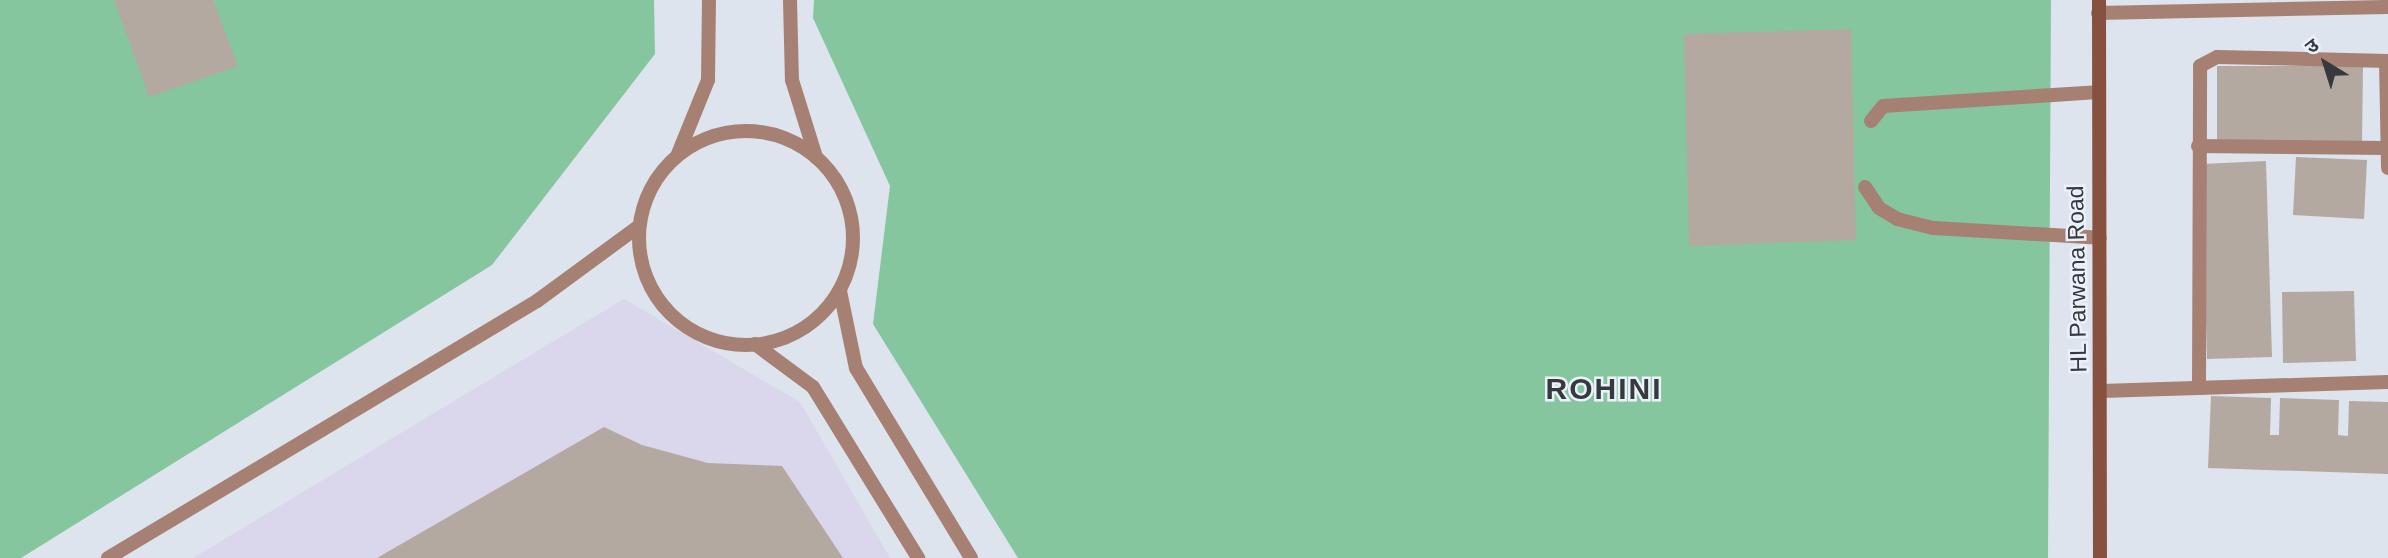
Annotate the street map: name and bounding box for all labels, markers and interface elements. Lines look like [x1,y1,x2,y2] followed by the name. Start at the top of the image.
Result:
[2290,28,2360,98] north arrow
[2301,34,2323,58] text: उ
[2062,185,2092,373] street label: HL Parwana Road
[1546,371,1662,407] district label: ROHINI

